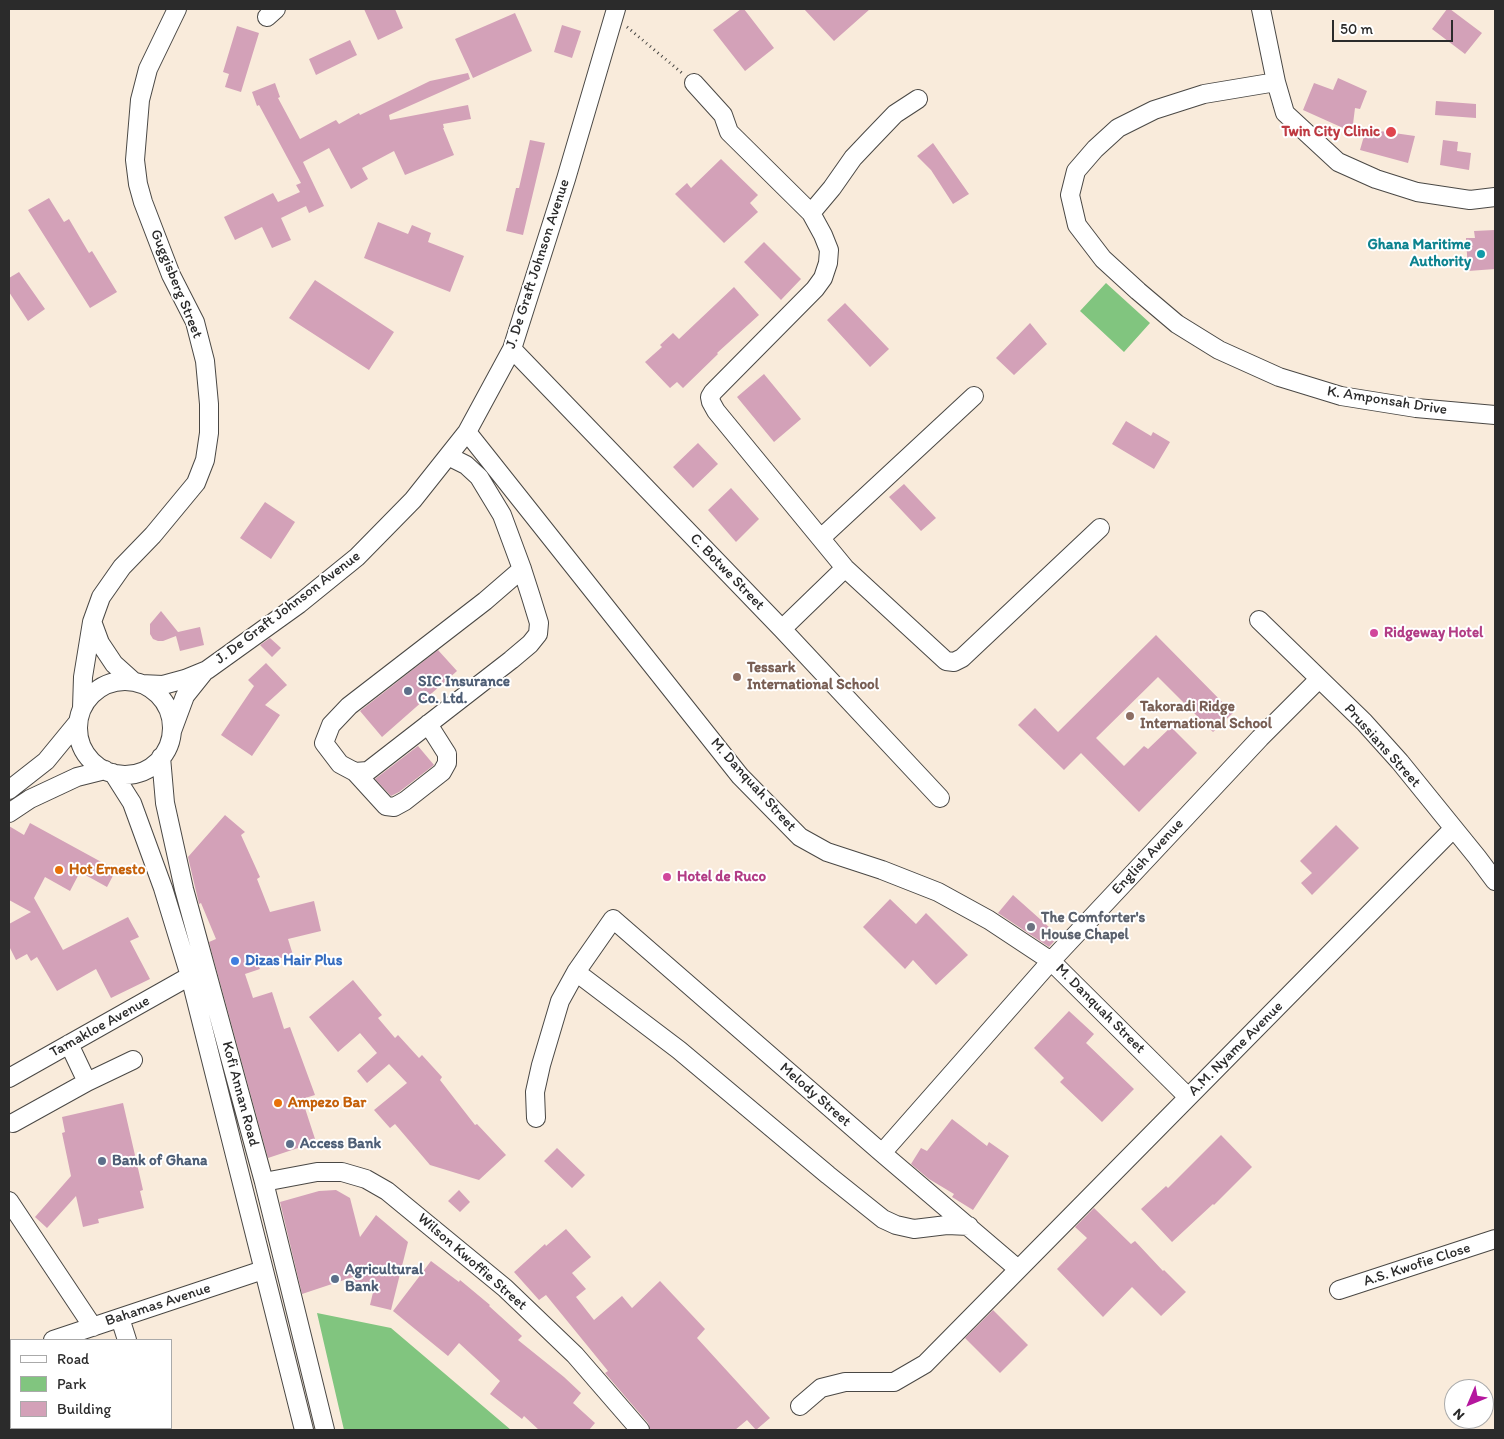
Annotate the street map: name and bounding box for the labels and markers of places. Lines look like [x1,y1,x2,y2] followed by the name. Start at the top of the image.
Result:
[1281,123,1380,141] place label: Twin City Clinic
[1384,125,1398,139] marker: Twin City Clinic
[1367,236,1471,271] place label: Ghana Maritime Authority
[1475,248,1487,260] marker: Ghana Maritime Authority
[1384,624,1483,642] place label: Ridgeway Hotel
[1368,627,1380,639] marker: Ridgeway Hotel
[747,659,879,694] place label: Tessark International School
[731,671,743,683] marker: Tessark International School
[418,673,510,708] place label: SIC Insurance Co. Ltd.
[402,685,414,697] marker: SIC Insurance Co. Ltd.
[1140,698,1272,733] place label: Takoradi Ridge International School
[1124,710,1136,722] marker: Takoradi Ridge International School
[69,861,145,879] place label: Hot Ernesto
[53,864,65,876] marker: Hot Ernesto
[677,868,766,886] place label: Hotel de Ruco
[661,871,673,883] marker: Hotel de Ruco
[1041,909,1145,944] place label: The Comforter's House Chapel
[1025,921,1037,933] marker: The Comforter's House Chapel
[245,952,342,970] place label: Dizas Hair Plus
[229,955,241,967] marker: Dizas Hair Plus
[288,1094,366,1112] place label: Ampezo Bar
[272,1097,284,1109] marker: Ampezo Bar
[300,1135,381,1153] place label: Access Bank
[284,1138,296,1150] marker: Access Bank
[112,1152,207,1170] place label: Bank of Ghana
[96,1155,108,1167] marker: Bank of Ghana
[345,1261,423,1296] place label: Agricultural Bank
[329,1273,341,1285] marker: Agricultural Bank

